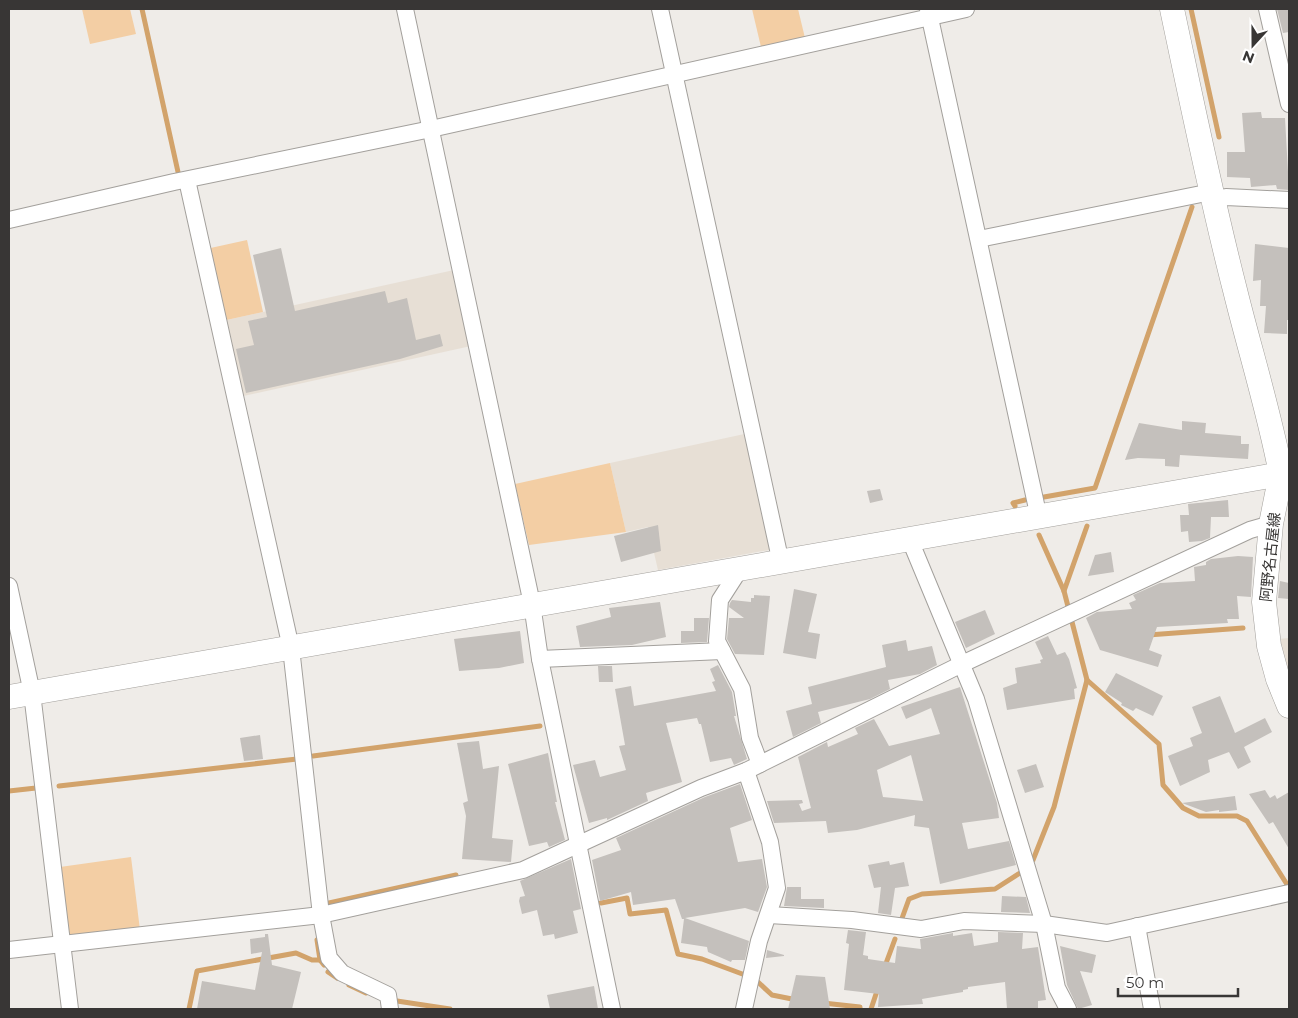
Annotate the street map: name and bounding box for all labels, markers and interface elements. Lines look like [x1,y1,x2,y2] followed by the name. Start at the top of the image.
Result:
[1228,20,1278,70] north arrow
[1240,47,1257,68] text: N
[1256,511,1284,603] street label: 阿野名古屋線
[1118,966,1238,998] scale bar
[1126,973,1164,992] text: 50 m

